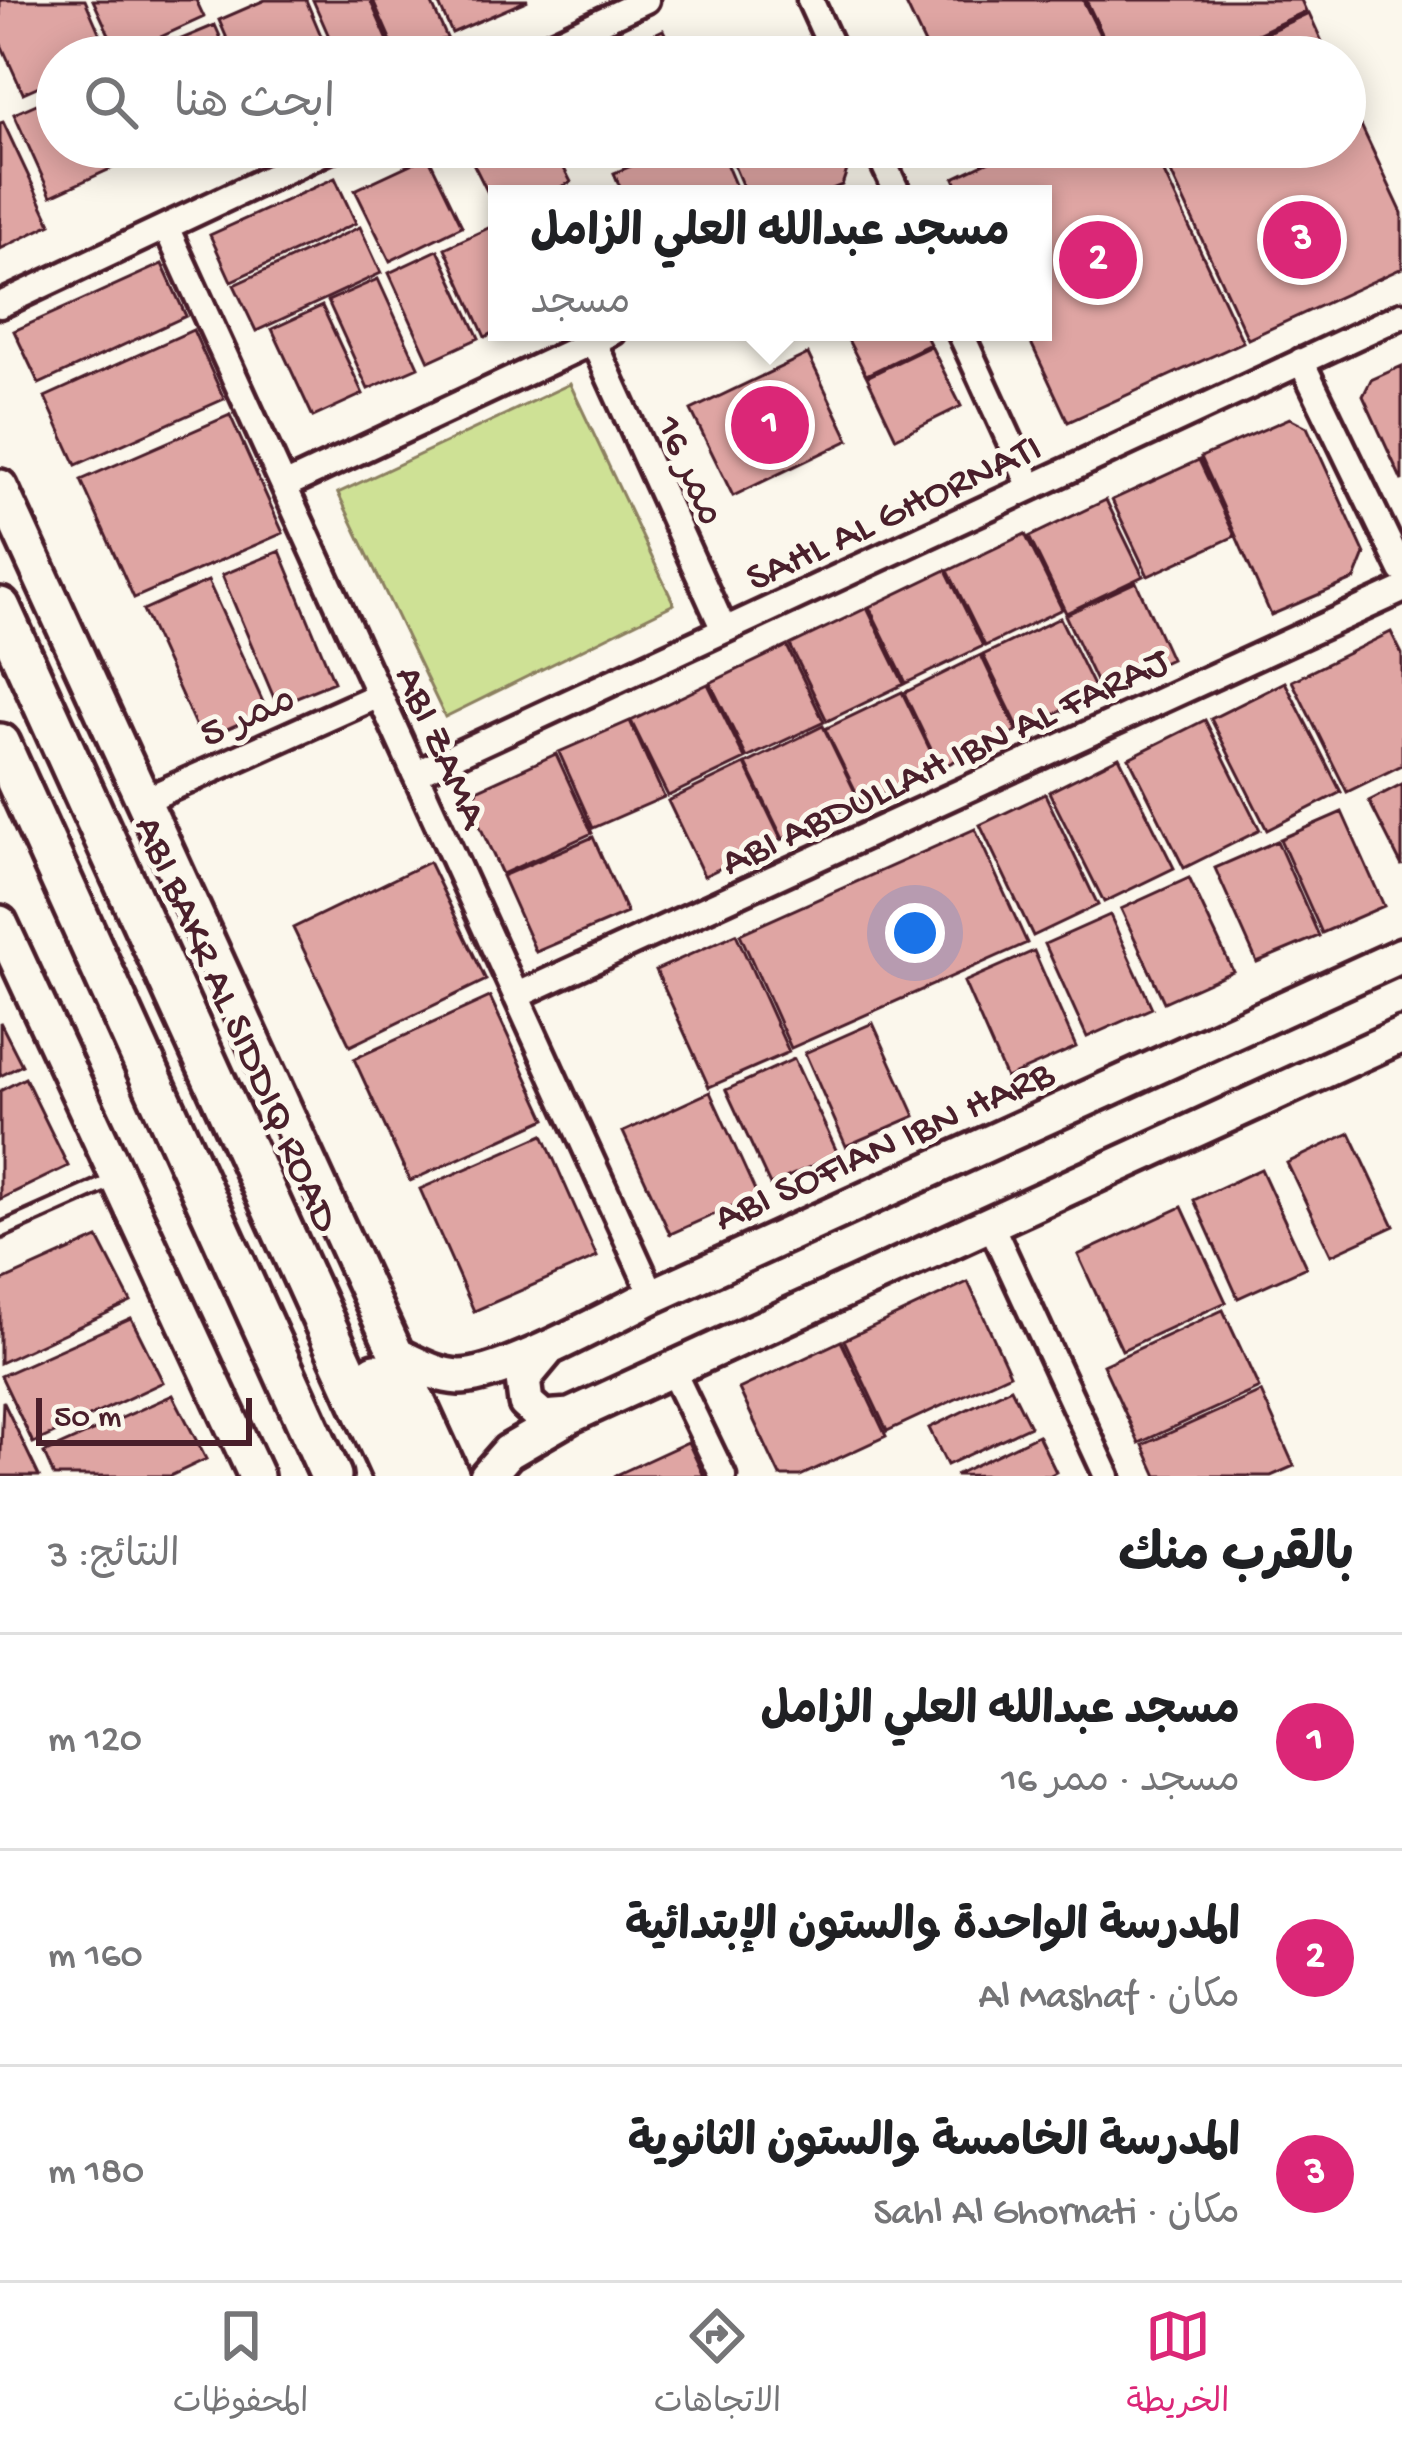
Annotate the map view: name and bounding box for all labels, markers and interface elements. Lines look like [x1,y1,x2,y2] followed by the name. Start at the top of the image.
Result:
[36,36,1366,168] search box
[78,69,144,135] icon: search
[174,80,335,133] text: ابحث هنا
[488,185,1052,341] popup
[1263,195,1341,285] pin: 3
[530,209,1010,262] text: مسجد عبدالله العلي الزامل
[1059,215,1137,305] pin: 2
[530,282,630,328] text: مسجد
[731,380,809,470] pin: 1
[641,408,733,535] street label: ممر 16
[740,426,1050,606] street label: SAHL AL GHORNATI
[715,639,1179,890] street label: ABI ABDULLAH IBN AL FARAJ
[381,659,496,839] street label: ABI ZAMA
[193,676,305,762] street label: ممر 5
[120,810,348,1241] street label: ABI BAKR AL SIDDIQ ROAD
[885,903,945,963] your location
[708,1051,1064,1246] street label: ABI SOFIAN IBN HARB
[36,1392,252,1445] scale bar
[54,1400,121,1438] text: 50 m
[1118,1529,1354,1589] text: بالقرب منك
[48,1535,180,1581] text: النتائج: 3
[760,1687,1240,1740] text: مسجد عبدالله العلي الزامل
[48,1719,142,1765] text: 120 m
[1307,1719,1323,1765] text: 1
[1001,1760,1240,1806] text: مسجد · ممر 16
[625,1903,1240,1956] text: المدرسة الواحدة والستون الإبتدائية
[48,1935,143,1981] text: 160 m
[1305,1935,1325,1981] text: 2
[978,1976,1240,2022] text: مكان · Al Mashaf
[628,2119,1240,2172] text: المدرسة الخامسة والستون الثانوية
[48,2151,144,2197] text: 180 m
[1305,2151,1325,2197] text: 3
[873,2192,1240,2238] text: مكان · Sahl Al Ghornati
[173,2303,309,2429] tab: المحفوظات
[654,2303,781,2429] tab: الاتجاهات
[1126,2303,1229,2429] tab: الخريطة

